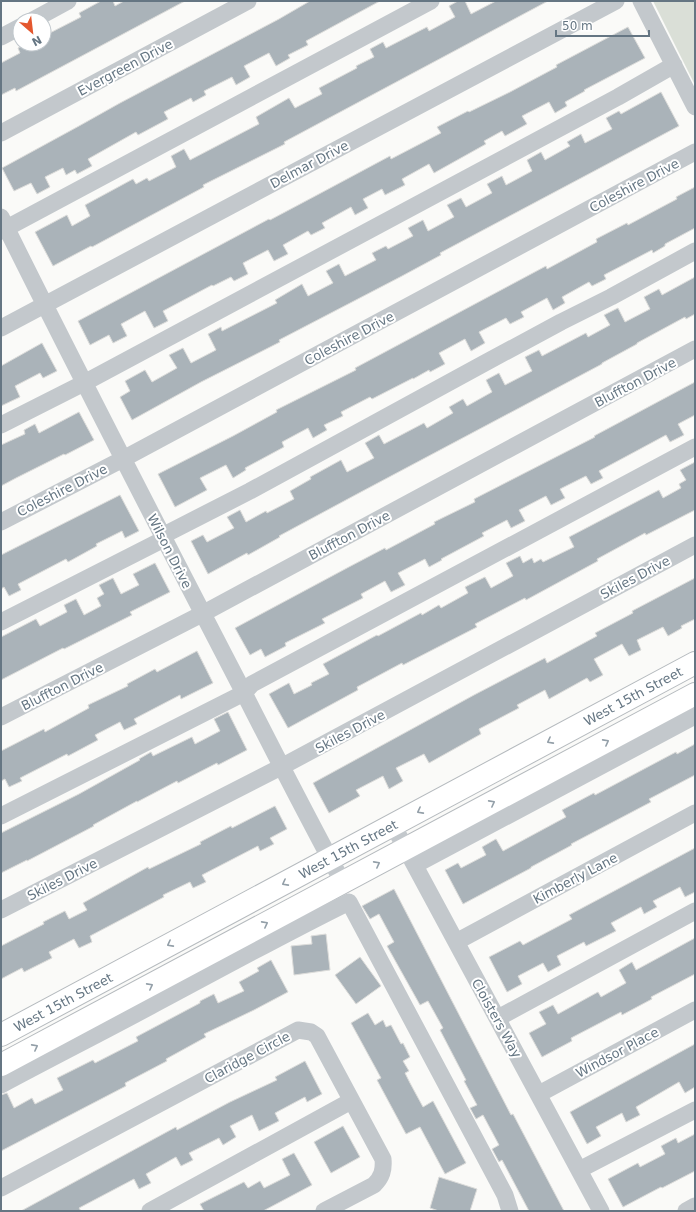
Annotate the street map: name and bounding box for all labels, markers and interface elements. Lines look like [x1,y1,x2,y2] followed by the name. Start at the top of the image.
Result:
[12,12,52,52] north arrow
[556,12,649,38] scale bar
[562,19,593,33] text: 50 m
[29,32,44,48] text: N
[75,36,175,99] street label: Evergreen Drive
[268,138,351,191] street label: Delmar Drive
[587,156,682,215] street label: Coleshire Drive
[302,309,397,368] street label: Coleshire Drive
[592,355,678,410] street label: Bluffton Drive
[15,461,110,520] street label: Coleshire Drive
[306,508,392,563] street label: Bluffton Drive
[144,511,195,591] street label: Wilson Drive
[598,553,673,602] street label: Skiles Drive
[19,659,106,714] street label: Bluffton Drive
[581,664,685,729] street label: West 15th Street
[313,707,388,756] street label: Skiles Drive
[547,736,554,743] one-way arrow
[602,739,609,746] one-way arrow
[487,800,495,808] one-way arrow
[416,806,424,813] one-way arrow
[296,817,400,882] street label: West 15th Street
[531,850,620,907] street label: Kimberly Lane
[25,855,100,904] street label: Skiles Drive
[373,862,380,869] one-way arrow
[282,878,289,886] one-way arrow
[260,922,268,929] one-way arrow
[167,940,174,947] one-way arrow
[11,970,115,1035] street label: West 15th Street
[469,976,525,1061] street label: Cloisters Way
[146,983,153,990] one-way arrow
[573,1024,661,1081] street label: Windsor Place
[202,1029,293,1086] street label: Claridge Circle
[31,1044,39,1052] one-way arrow

